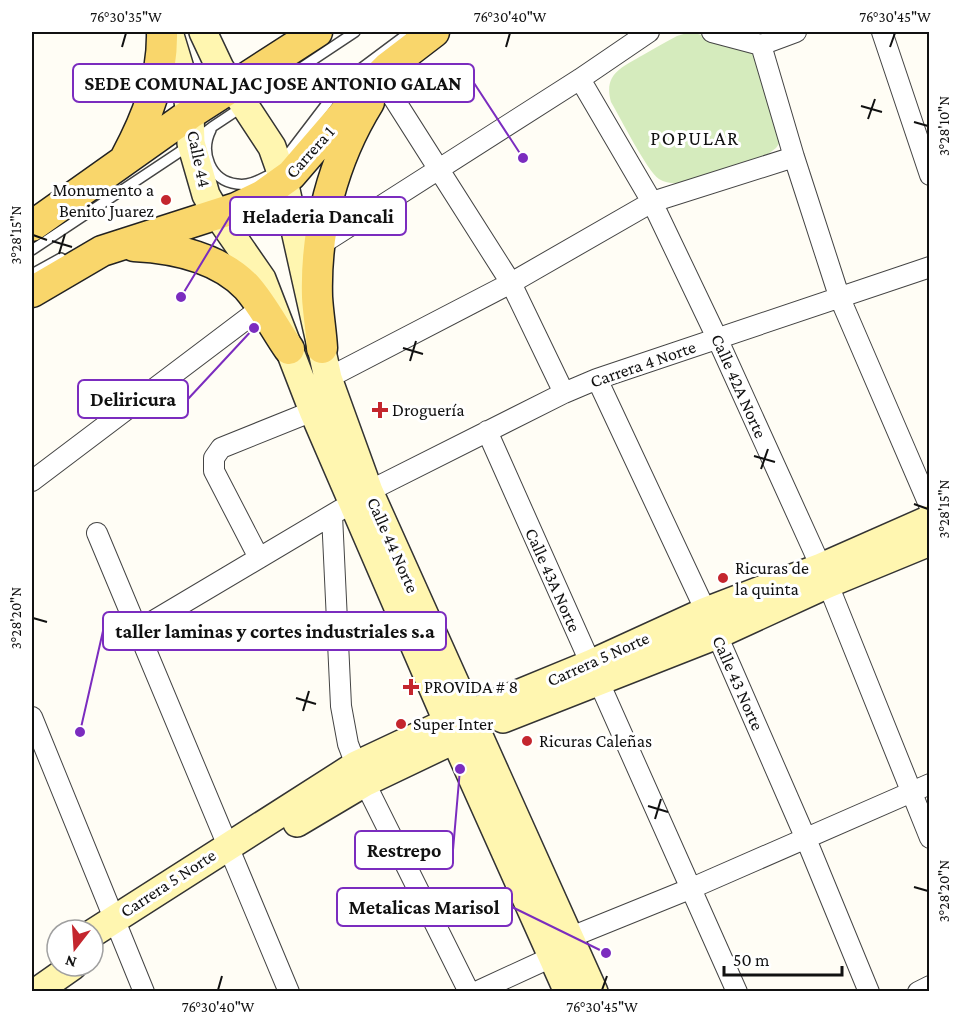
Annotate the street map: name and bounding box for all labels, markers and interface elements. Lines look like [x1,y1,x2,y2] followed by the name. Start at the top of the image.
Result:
[90,9,162,25] text: 76°30'35"W
[474,9,547,25] text: 76°30'40"W
[859,9,931,25] text: 76°30'45"W
[73,64,474,102] callout: SEDE COMUNAL JAC JOSE ANTONIO GALAN
[84,72,462,94] text: SEDE COMUNAL JAC JOSE ANTONIO GALAN
[936,96,952,156] text: 3°28'10"N
[282,122,338,182] street label: Carrera 1
[650,127,740,149] district label: POPULAR
[183,129,215,189] street label: Calle 44
[52,180,154,221] place label: Monumento a Benito Juarez
[159,193,173,207] marker: Monumento a Benito Juarez
[230,197,406,235] callout: Heladeria Dancali
[8,205,24,264] text: 3°28'15"N
[242,205,394,227] text: Heladeria Dancali
[707,331,771,441] street label: Calle 42A Norte
[588,337,698,391] street label: Carrera 4 Norte
[78,380,188,418] callout: Deliricura
[90,388,176,410] text: Deliricura
[392,400,465,420] place label: Droguería
[373,403,387,417] marker: Droguería
[936,479,952,538] text: 3°28'15"N
[363,494,423,596] street label: Calle 44 Norte
[521,525,585,635] street label: Calle 43A Norte
[735,558,809,599] place label: Ricuras de la quinta
[716,571,730,585] marker: Ricuras de la quinta
[8,587,24,649] text: 3°28'20"N
[103,612,446,650] callout: taller laminas y cortes industriales s.a
[115,620,435,642] text: taller laminas y cortes industriales s.a
[544,628,652,690] street label: Carrera 5 Norte
[708,633,768,733] street label: Calle 43 Norte
[424,677,518,697] place label: PROVIDA # 8
[402,678,420,696] marker: PROVIDA # 8
[413,714,494,734] place label: Super Inter
[394,717,408,731] marker: Super Inter
[539,731,652,751] place label: Ricuras Caleñas
[520,734,534,748] marker: Ricuras Caleñas
[355,831,453,869] callout: Restrepo
[367,839,441,861] text: Restrepo
[117,845,219,921] street label: Carrera 5 Norte
[936,860,952,922] text: 3°28'20"N
[337,888,512,926] callout: Metalicas Marisol
[348,896,500,918] text: Metalicas Marisol
[45,918,105,978] north arrow
[724,939,842,977] scale bar
[733,950,770,970] text: 50 m
[63,952,78,972] text: N
[182,999,255,1015] text: 76°30'40"W
[566,999,638,1015] text: 76°30'45"W

